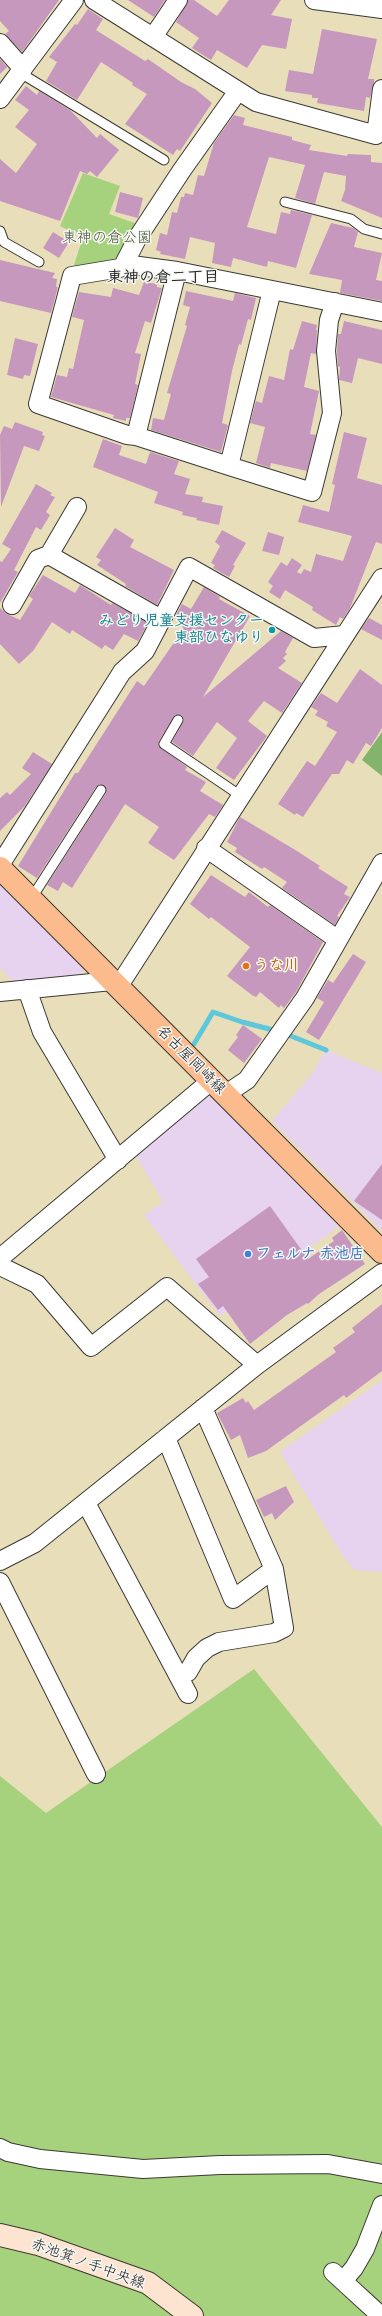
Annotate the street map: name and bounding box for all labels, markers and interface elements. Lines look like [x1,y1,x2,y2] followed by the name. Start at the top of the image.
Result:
[62,229,152,247] park label: 東神の倉公園
[107,268,219,288] district label: 東神の倉二丁目
[99,612,264,647] place label: みどり児童支援センター 東部ひなゆり
[267,625,277,635] marker: みどり児童支援センター 東部ひなゆり
[254,957,299,975] place label: うな川
[241,961,251,971] marker: うな川
[153,1022,229,1098] street label: 名古屋岡崎線
[256,1245,364,1263] place label: フェルナ 赤池店
[243,1249,253,1259] marker: フェルナ 赤池店
[29,2235,147,2293] street label: 赤池箕ノ手中央線

